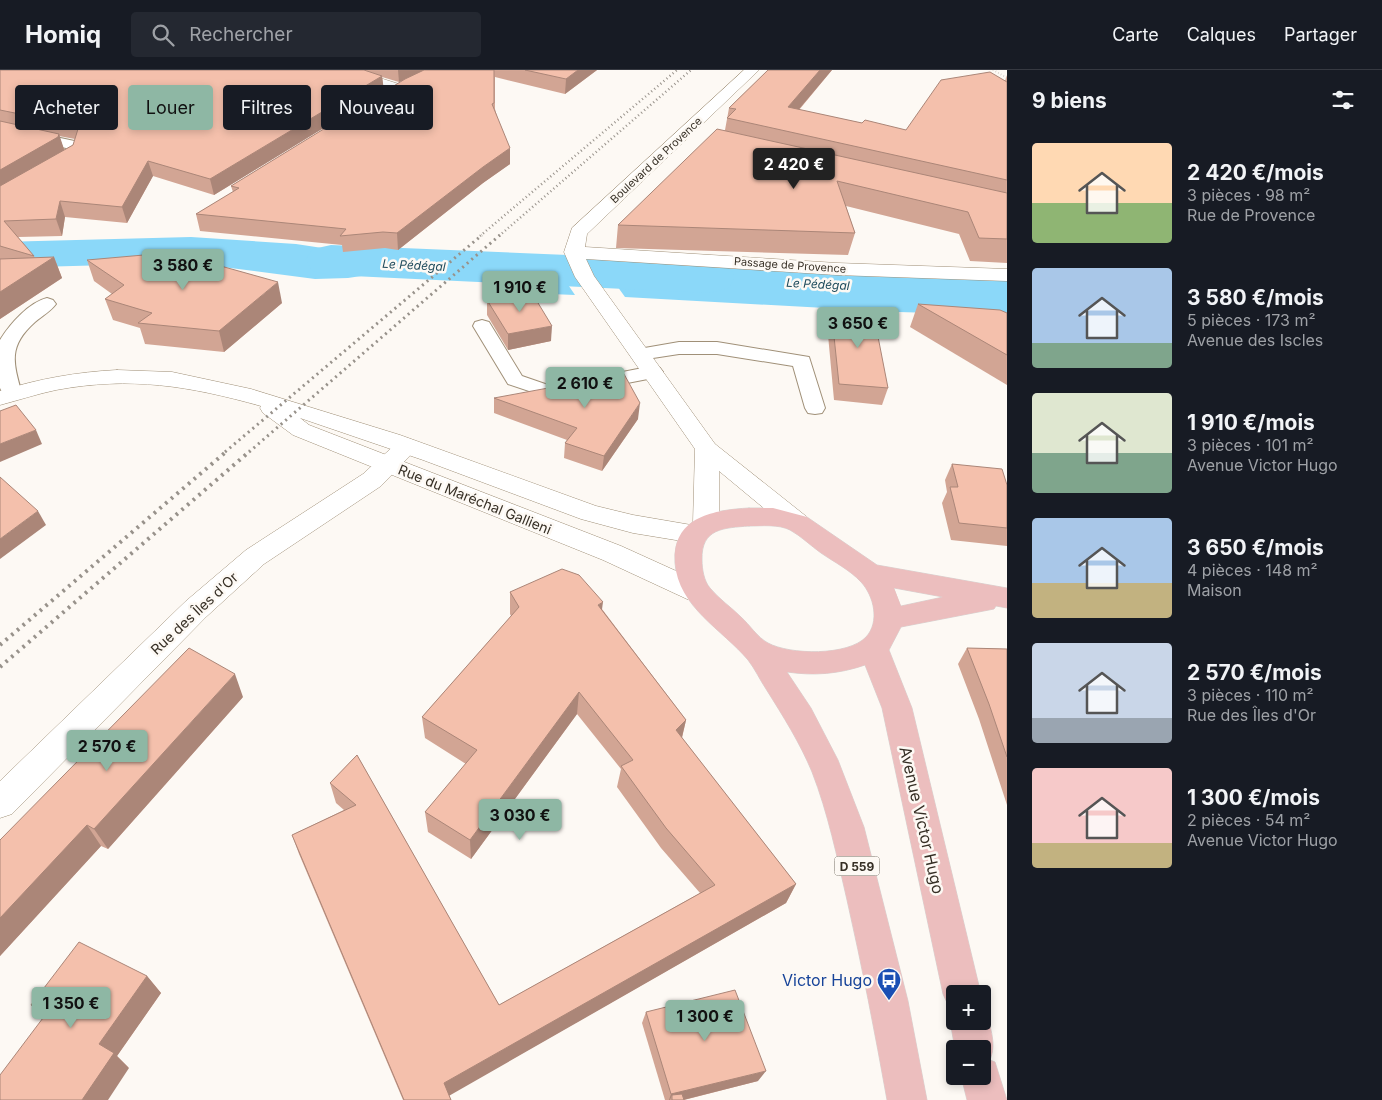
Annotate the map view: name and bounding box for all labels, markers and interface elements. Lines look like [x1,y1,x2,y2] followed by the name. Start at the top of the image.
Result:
[131,12,481,57] search box
[25,20,101,49] text: Homiq
[149,21,177,49] icon: search
[189,23,293,46] text: Rechercher
[1112,24,1159,45] text: Carte
[1187,24,1256,45] text: Calques
[1284,24,1357,45] text: Partager
[15,85,118,130] chip: Acheter
[128,85,213,130] chip: Louer
[223,85,311,130] chip: Filtres
[321,85,433,130] chip: Nouveau
[1329,86,1357,114] icon: filters
[1032,88,1107,113] text: 9 biens
[607,114,705,206] street label: Boulevard de Provence
[748,148,840,190] pin: 2 420 €
[764,154,824,174] text: 2 420 €
[1187,160,1324,185] text: 2 420 €/mois
[1072,163,1132,223] icon: home
[1187,185,1310,205] text: 3 pièces · 98 m²
[1187,205,1315,225] text: Rue de Provence
[137,248,229,291] pin: 3 580 €
[733,254,847,276] street label: Passage de Provence
[153,255,213,275] text: 3 580 €
[382,256,446,274] water label: Le Pédégal
[474,270,566,313] pin: 1 910 €
[786,275,850,293] water label: Le Pédégal
[493,277,547,297] text: 1 910 €
[1187,285,1324,310] text: 3 580 €/mois
[1072,288,1132,348] icon: home
[812,306,904,349] pin: 3 650 €
[1187,310,1316,330] text: 5 pièces · 173 m²
[828,313,888,333] text: 3 650 €
[1187,330,1323,350] text: Avenue des Iscles
[539,366,631,409] pin: 2 610 €
[557,373,613,393] text: 2 610 €
[1187,410,1315,435] text: 1 910 €/mois
[1072,413,1132,473] icon: home
[1187,435,1314,455] text: 3 pièces · 101 m²
[1187,455,1338,475] text: Avenue Victor Hugo
[396,460,554,538] street label: Rue du Maréchal Gallieni
[1187,535,1324,560] text: 3 650 €/mois
[1072,538,1132,598] icon: home
[1187,560,1318,580] text: 4 pièces · 148 m²
[147,568,241,658] street label: Rue des Îles d'Or
[1187,580,1242,600] text: Maison
[1187,660,1322,685] text: 2 570 €/mois
[1072,663,1132,723] icon: home
[1187,685,1314,705] text: 3 pièces · 110 m²
[1187,705,1316,725] text: Rue des Îles d'Or
[61,730,153,772] pin: 2 570 €
[78,736,136,756] text: 2 570 €
[895,744,949,896] street label: Avenue Victor Hugo
[1187,785,1320,810] text: 1 300 €/mois
[1072,788,1132,848] icon: home
[474,798,566,841] pin: 3 030 €
[490,805,550,825] text: 3 030 €
[1187,810,1310,830] text: 2 pièces · 54 m²
[1187,830,1338,850] text: Avenue Victor Hugo
[834,856,880,876] road number: D 559
[876,967,902,1001] bus stop icon: Victor Hugo
[782,970,872,990] place label: Victor Hugo
[946,985,991,1085] map controls
[946,985,991,1030] button: +
[25,986,117,1029] pin: 1 350 €
[43,993,99,1013] text: 1 350 €
[659,1000,751,1042] pin: 1 300 €
[676,1006,734,1026] text: 1 300 €
[946,1040,991,1085] button: −

